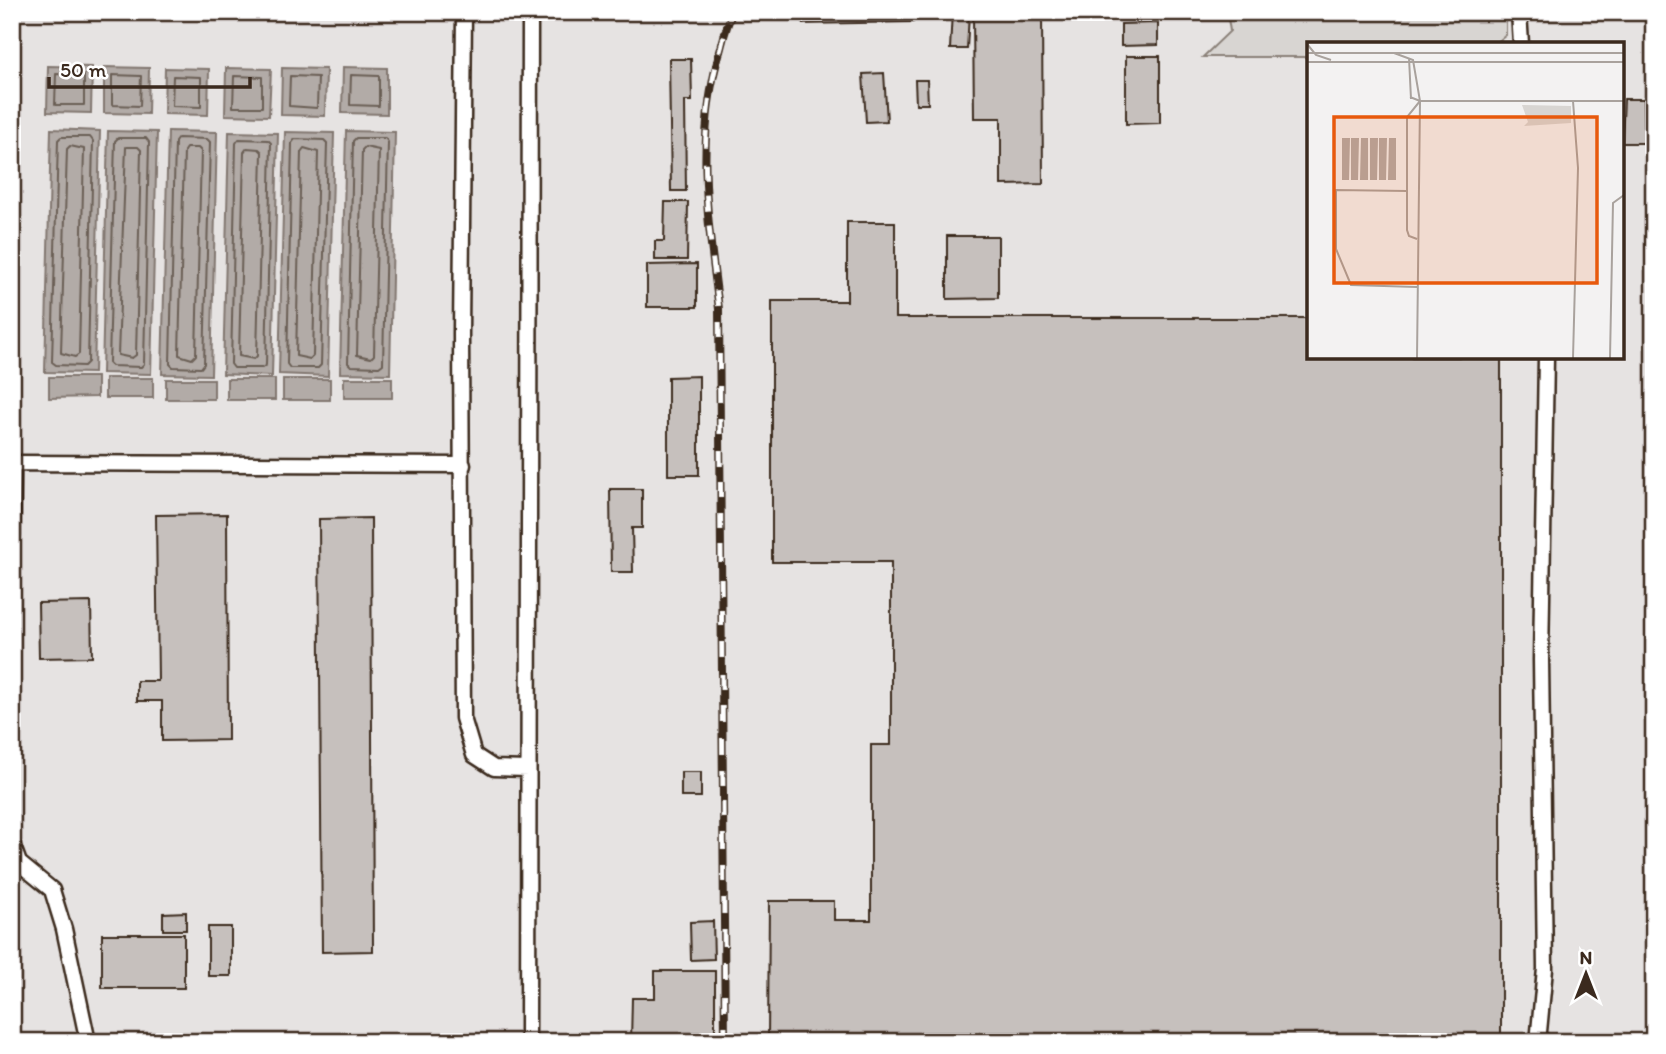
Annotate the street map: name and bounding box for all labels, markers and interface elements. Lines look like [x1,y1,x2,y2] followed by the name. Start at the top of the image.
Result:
[1307,42,1624,359] inset map
[49,46,250,90] scale bar
[60,57,107,82] text: 50 m
[1550,939,1620,1009] north arrow
[1580,946,1592,969] text: N

